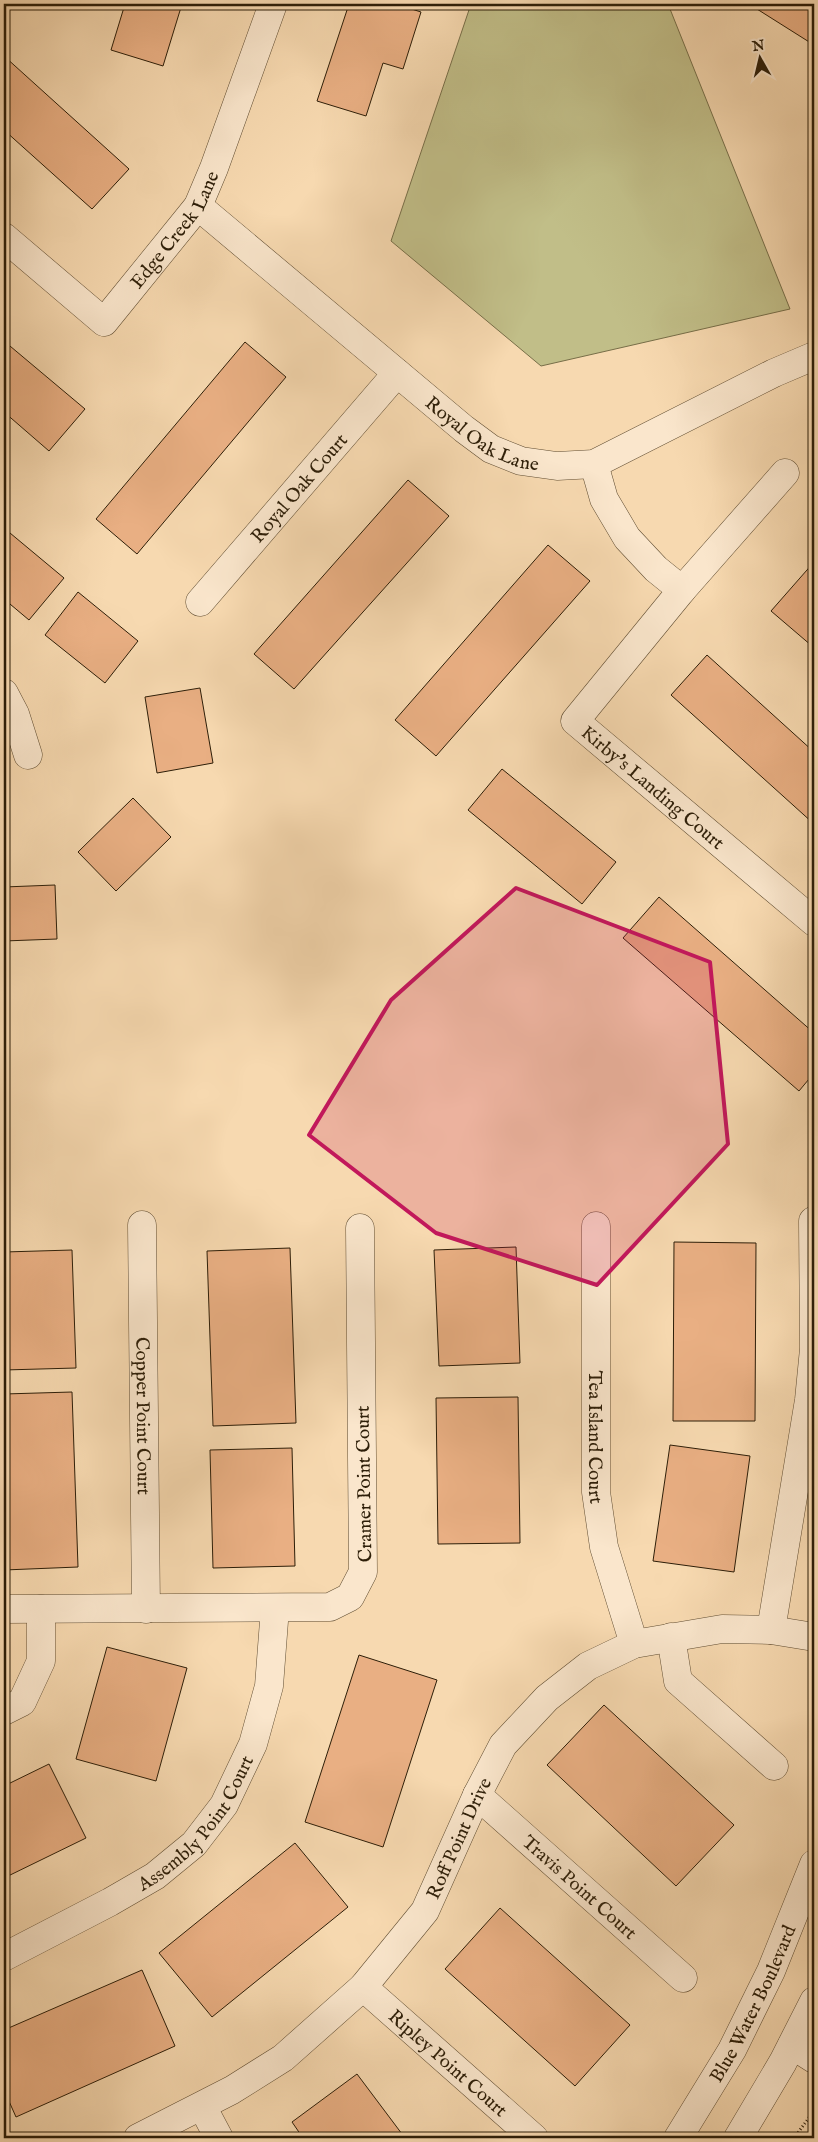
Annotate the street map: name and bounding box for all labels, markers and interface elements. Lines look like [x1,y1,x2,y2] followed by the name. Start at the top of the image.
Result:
[736,32,786,82] north arrow
[750,36,766,56] text: N
[126,168,225,294] street label: Edge Creek Lane
[420,392,541,477] street label: Royal Oak Lane
[246,429,354,548] street label: Royal Oak Court
[575,721,729,856] street label: Kirby's Landing Court
[129,1337,155,1496] street label: Copper Point Court
[582,1370,608,1506] street label: Tea Island Court
[352,1405,378,1563] street label: Cramer Point Court
[133,1752,260,1898] street label: Assembly Point Court
[422,1774,498,1903] street label: Roff Point Drive
[516,1831,642,1946] street label: Travis Point Court
[705,1921,802,2087] street label: Blue Water Boulevard
[383,2005,512,2123] street label: Ripley Point Court

